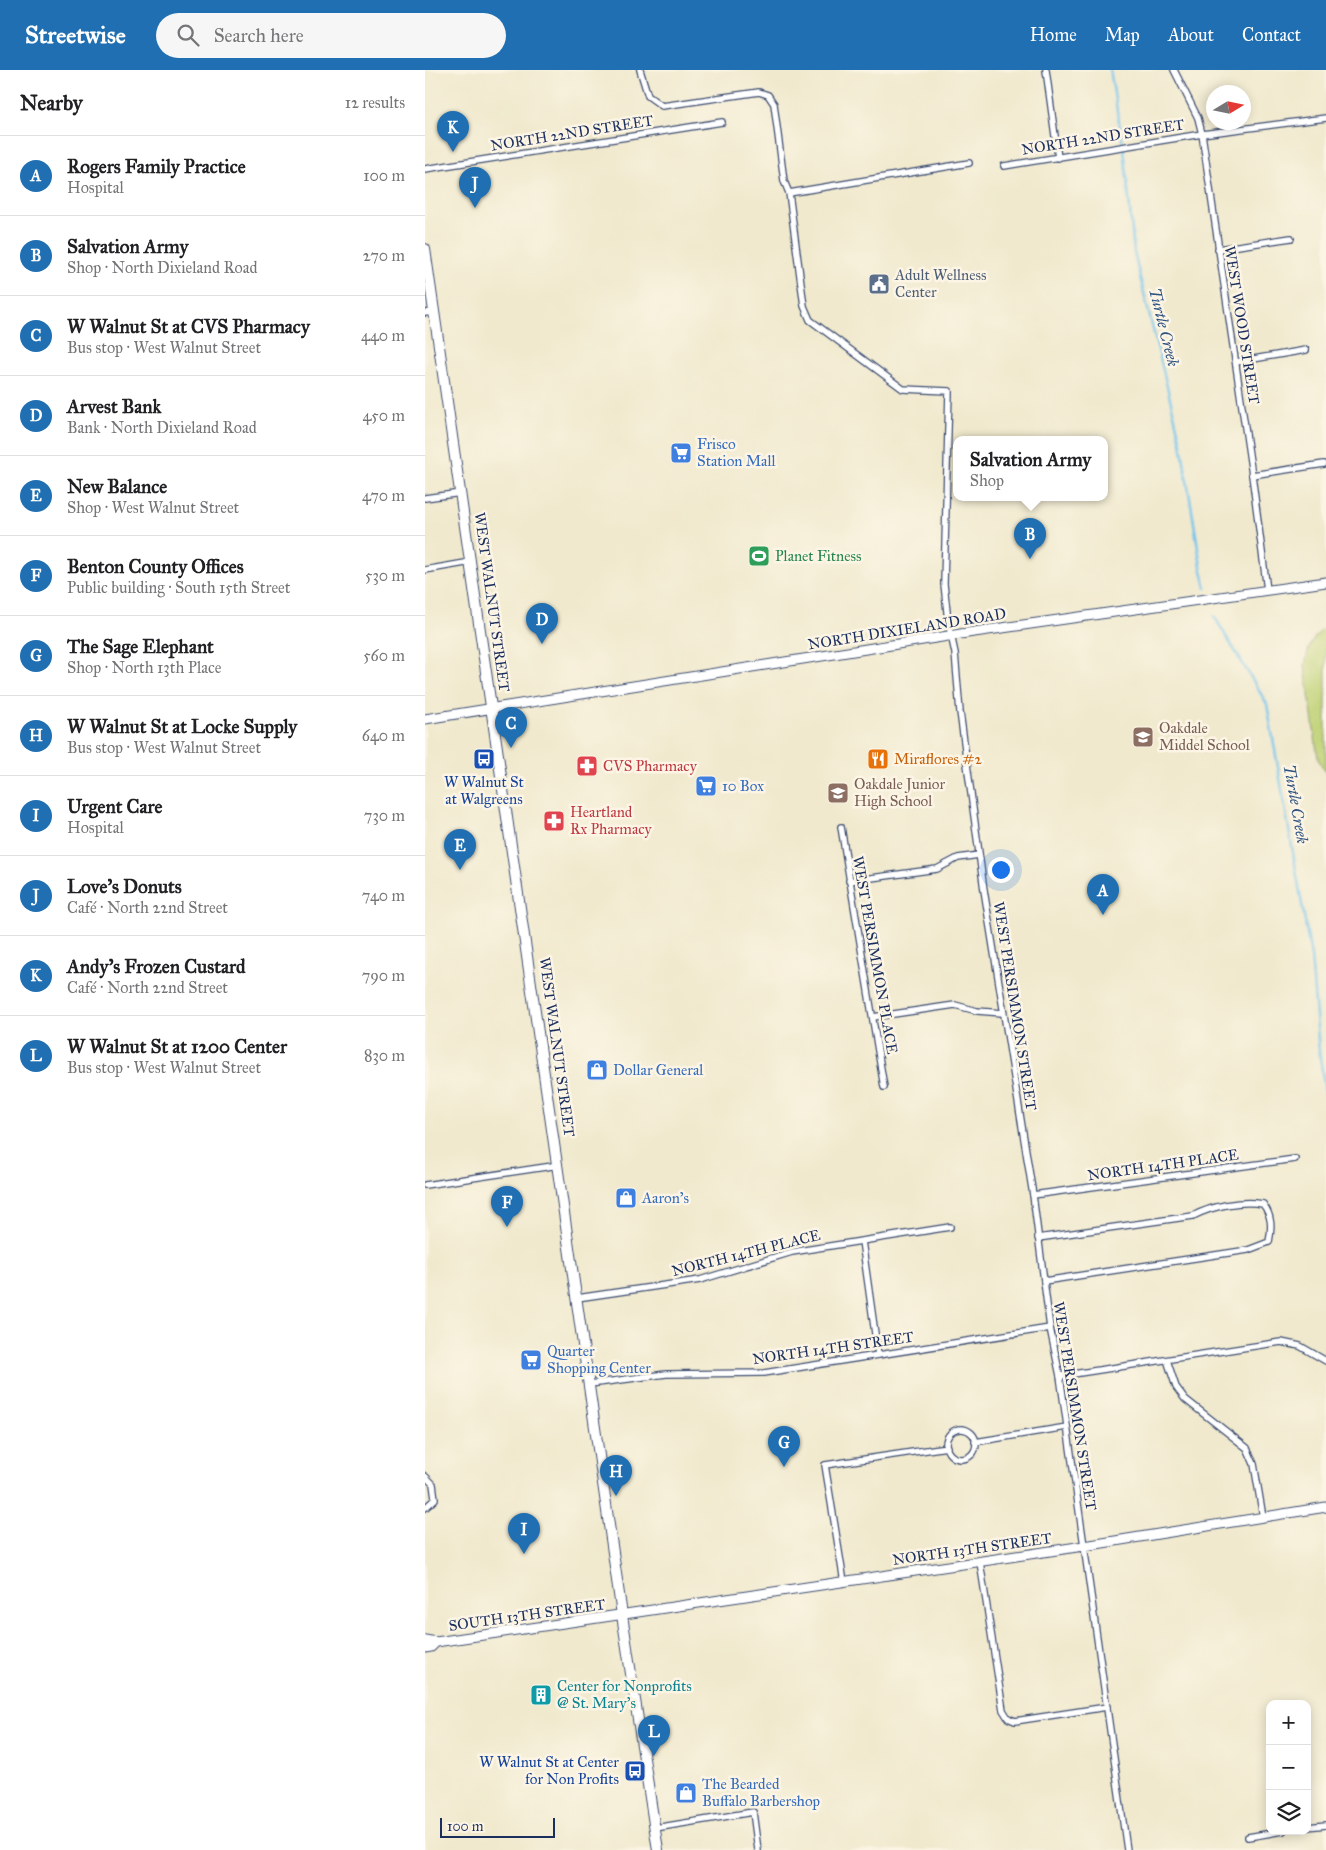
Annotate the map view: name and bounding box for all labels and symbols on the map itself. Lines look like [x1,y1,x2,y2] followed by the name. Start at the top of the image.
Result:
[1206,85,1251,130] north arrow
[437,111,469,152] pin: K
[489,111,655,155] street label: NORTH 22ND STREET
[1020,115,1186,159] street label: NORTH 22ND STREET
[459,167,491,208] pin: J
[1221,244,1263,406] street label: WEST WOOD STREET
[894,266,986,301] place label: Adult Wellness Center
[867,272,891,296] public building icon: Adult Wellness Center
[1145,286,1183,368] water label: Turtle Creek
[697,435,777,470] place label: Frisco Station Mall
[669,441,693,465] supermarket icon: Frisco Station Mall
[470,511,514,693] street label: WEST WALNUT STREET
[1014,518,1046,559] pin: B
[747,544,771,568] sports icon: Planet Fitness
[775,547,861,565] place label: Planet Fitness
[526,603,558,644] pin: D
[807,604,1008,654] street label: NORTH DIXIELAND ROAD
[495,707,527,748] pin: C
[1159,719,1251,754] place label: Oakdale Middel School
[1131,725,1155,749] school or university icon: Oakdale Middel School
[472,747,496,771] bus stop icon: W Walnut St at Walgreens
[866,747,890,771] restaurant icon: Miraflores #2
[894,750,982,768] place label: Miraflores #2
[575,754,599,778] pharmacy icon: CVS Pharmacy
[603,757,698,775] place label: CVS Pharmacy
[1280,763,1312,845] water label: Turtle Creek
[444,773,525,808] place label: W Walnut St at Walgreens
[694,774,718,798] supermarket icon: 10 Box
[854,775,945,810] place label: Oakdale Junior High School
[722,777,764,795] place label: 10 Box
[826,781,850,805] school or university icon: Oakdale Junior High School
[570,803,653,838] place label: Heartland Rx Pharmacy
[542,809,566,833] pharmacy icon: Heartland Rx Pharmacy
[444,829,476,870] pin: E
[849,855,901,1056] street label: WEST PERSIMMON PLACE
[988,857,1014,883] your location
[1087,874,1119,915] pin: A
[990,900,1040,1112] street label: WEST PERSIMMON STREET
[535,956,579,1138] street label: WEST WALNUT STREET
[585,1058,609,1082] shop icon: Dollar General
[613,1061,704,1079] place label: Dollar General
[1086,1145,1240,1185] street label: NORTH 14TH PLACE
[491,1186,523,1227] pin: F
[614,1186,638,1210] shop icon: Aaron's
[641,1189,689,1207] place label: Aaron's
[670,1226,822,1280] street label: NORTH 14TH PLACE
[1050,1300,1100,1512] street label: WEST PERSIMMON STREET
[751,1328,915,1368] street label: NORTH 14TH STREET
[547,1342,651,1377] place label: Quarter Shopping Center
[519,1348,543,1372] supermarket icon: Quarter Shopping Center
[768,1426,800,1467] pin: G
[600,1455,632,1496] pin: H
[508,1513,540,1554] pin: I
[891,1529,1053,1569] street label: NORTH 13TH STREET
[448,1595,606,1635] street label: SOUTH 13TH STREET
[557,1677,692,1712] place label: Center for Nonprofits @ St. Mary's
[529,1683,553,1707] building icon: Center for Nonprofits @ St. Mary's
[638,1715,670,1756] pin: L
[479,1753,619,1788] place label: W Walnut St at Center for Non Profits
[623,1759,647,1783] bus stop icon: W Walnut St at Center for Non Profits
[702,1775,820,1810] place label: The Bearded Buffalo Barbershop
[674,1781,698,1805] shop icon: The Bearded Buffalo Barbershop
[440,1815,555,1838] scale bar

